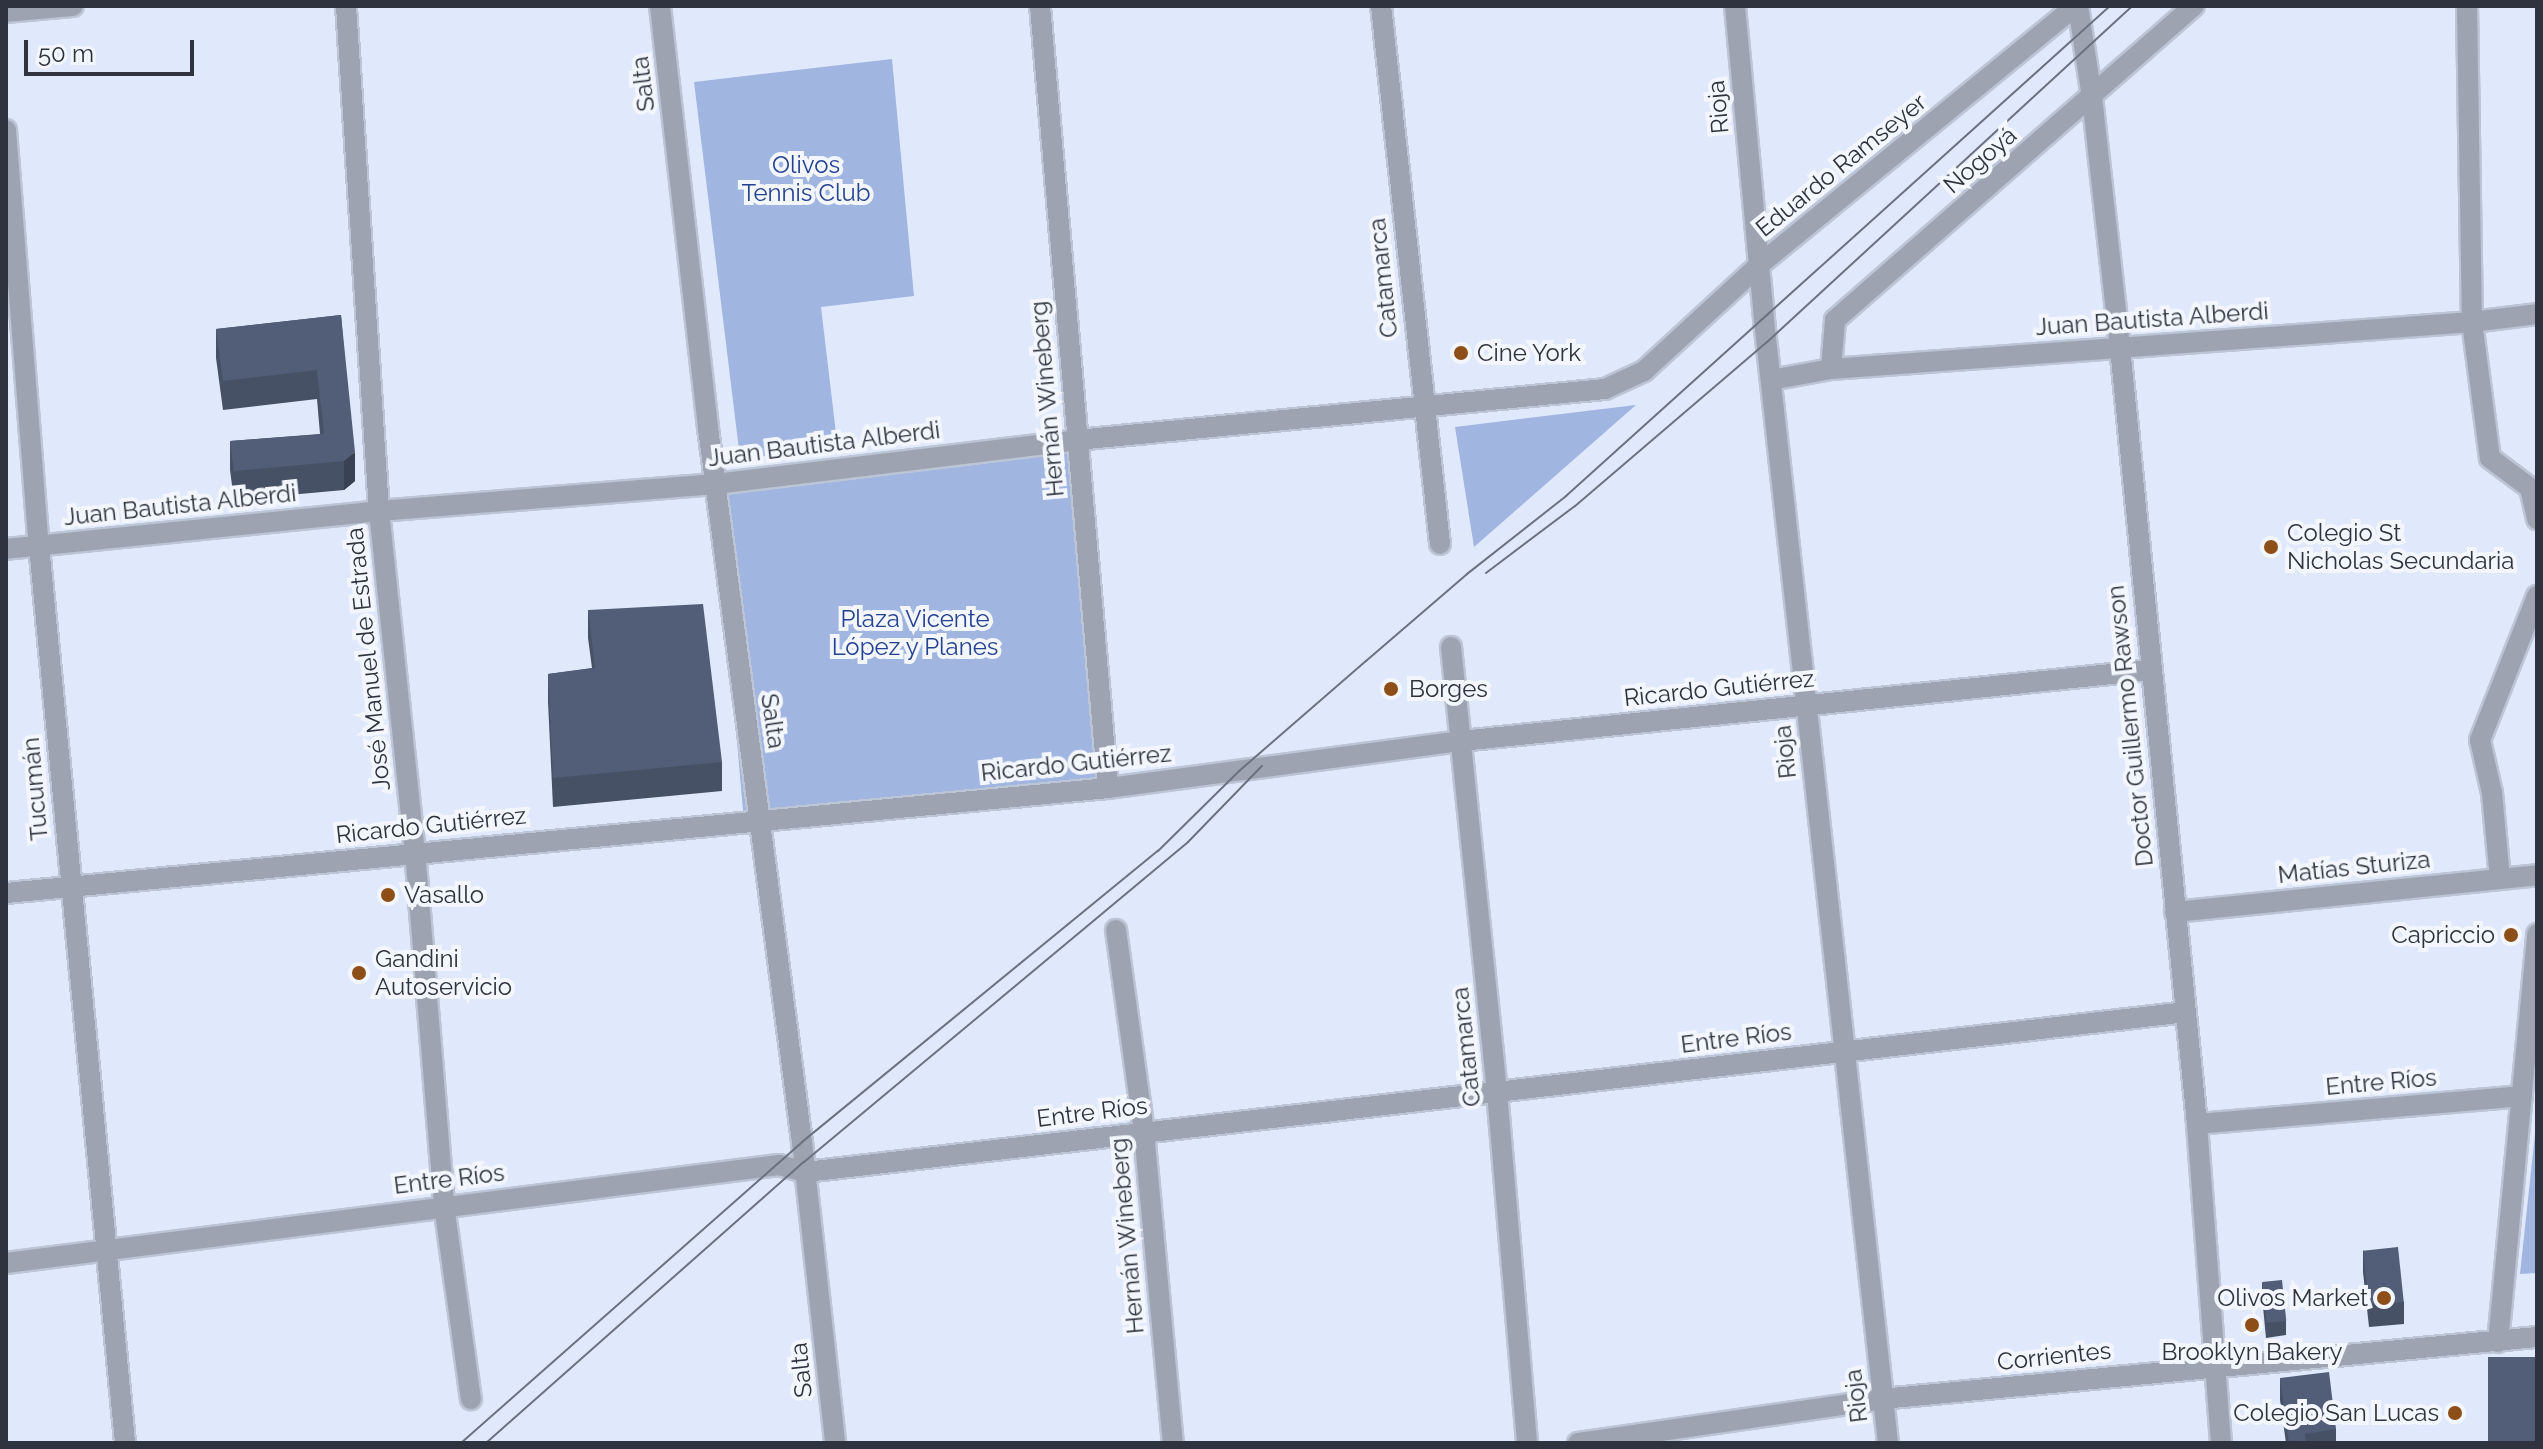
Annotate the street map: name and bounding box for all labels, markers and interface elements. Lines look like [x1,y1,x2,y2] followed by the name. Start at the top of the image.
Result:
[28,24,198,74] scale bar
[38,39,94,68] text: 50 m
[625,55,661,113] street label: Salta
[1701,79,1735,135] street label: Rioja
[1750,87,1932,243] street label: Eduardo Ramseyer
[1938,121,2022,199] street label: Nogoyá
[741,151,871,207] park label: Olivos Tennis Club
[1362,217,1404,339] street label: Catamarca
[2034,296,2270,342] street label: Juan Bautista Alberdi
[1024,299,1070,499] street label: Hernán Wineberg
[1477,339,1582,367] place label: Cine York
[1452,344,1470,362] marker: Cine York
[706,415,942,473] street label: Juan Bautista Alberdi
[62,478,298,532] street label: Juan Bautista Alberdi
[2287,519,2514,575] place label: Colegio St Nicholas Secundaria
[340,526,396,792] street label: José Manuel de Estrada
[2262,538,2280,556] marker: Colegio St Nicholas Secundaria
[2101,584,2159,868] street label: Doctor Guillermo Rawson
[831,605,999,661] park label: Plaza Vicente López y Planes
[1622,664,1816,712] street label: Ricardo Gutiérrez
[1409,675,1488,703] place label: Borges
[1380,678,1402,700] marker: Borges
[755,692,791,750] street label: Salta
[1768,724,1802,780] street label: Rioja
[16,736,54,842] street label: Tucumán
[979,739,1173,787] street label: Ricardo Gutiérrez
[334,801,528,849] street label: Ricardo Gutiérrez
[2276,845,2432,889] street label: Matías Sturiza
[404,881,484,909] place label: Vasallo
[379,886,397,904] marker: Vasallo
[2391,921,2495,949] place label: Capriccio
[2502,926,2520,944] marker: Capriccio
[375,945,512,1001] place label: Gandini Autoservicio
[350,964,368,982] marker: Gandini Autoservicio
[1445,986,1487,1108] street label: Catamarca
[1679,1017,1793,1059] street label: Entre Ríos
[2324,1063,2438,1101] street label: Entre Ríos
[1035,1091,1149,1133] street label: Entre Ríos
[1104,1136,1150,1336] street label: Hernán Wineberg
[392,1158,506,1200] street label: Entre Ríos
[2217,1284,2368,1312] place label: Olivos Market
[2375,1289,2393,1307] marker: Olivos Market
[2243,1316,2261,1334] marker: Brooklyn Bakery
[1996,1336,2112,1376] street label: Corrientes
[2161,1338,2343,1366] place label: Brooklyn Bakery
[784,1341,818,1399] street label: Salta
[1838,1368,1874,1424] street label: Rioja
[2233,1399,2439,1427] place label: Colegio San Lucas
[2446,1404,2464,1422] marker: Colegio San Lucas

